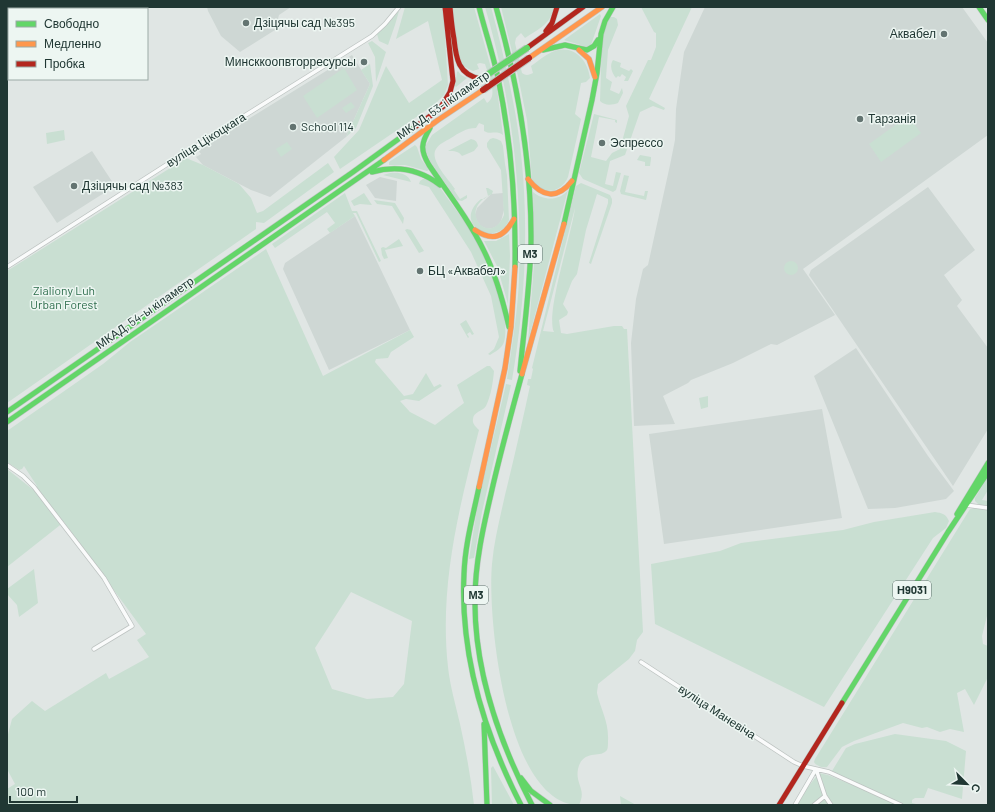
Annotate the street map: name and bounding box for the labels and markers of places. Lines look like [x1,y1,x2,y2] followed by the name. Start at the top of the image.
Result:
[254,15,355,30] place label: Дзіцячы сад №395
[241,18,251,28] marker: Дзіцячы сад №395
[890,26,936,40] place label: Аквабел
[939,29,949,39] marker: Аквабел
[225,54,356,69] place label: Минсккоопвторресурсы
[359,57,369,67] marker: Минсккоопвторресурсы
[868,111,916,126] place label: Тарзанія
[855,114,865,124] marker: Тарзанія
[301,119,354,133] place label: School 114
[288,122,298,132] marker: School 114
[610,135,664,150] place label: Эспрессо
[597,138,607,148] marker: Эспрессо
[82,178,183,193] place label: Дзіцячы сад №383
[69,181,79,191] marker: Дзіцячы сад №383
[428,263,506,278] place label: БЦ «Аквабел»
[415,266,425,276] marker: БЦ «Аквабел»

